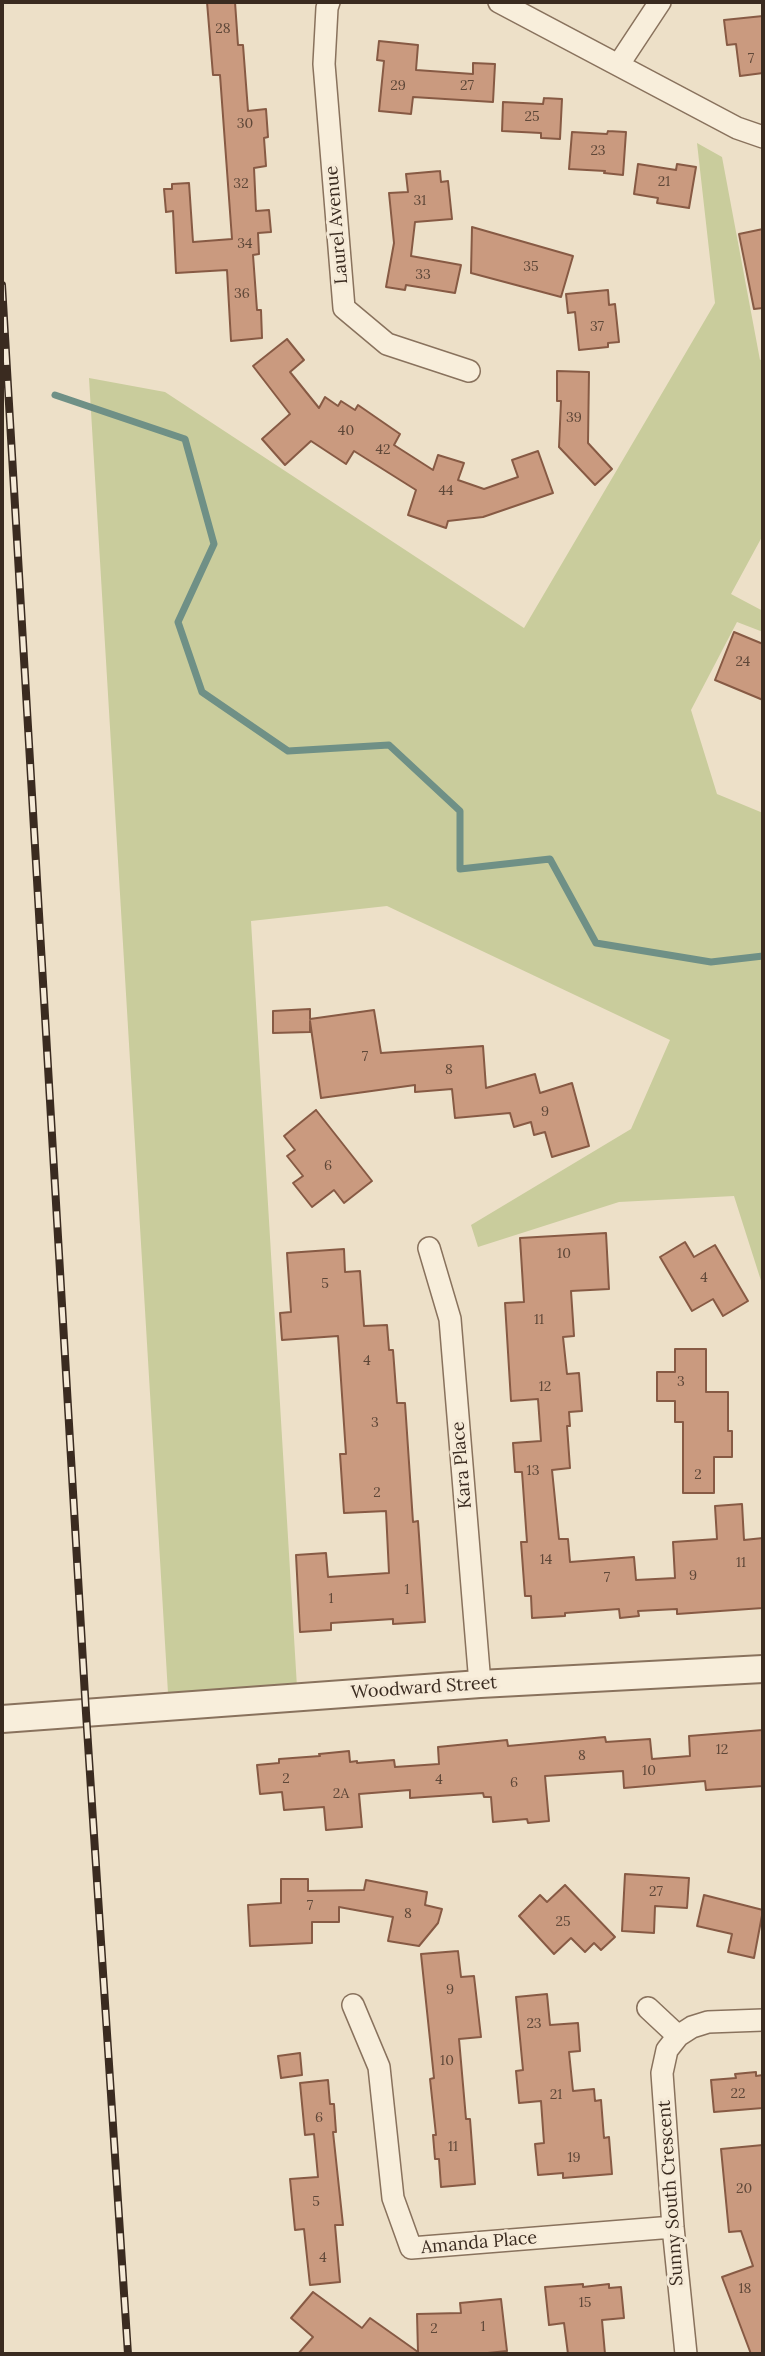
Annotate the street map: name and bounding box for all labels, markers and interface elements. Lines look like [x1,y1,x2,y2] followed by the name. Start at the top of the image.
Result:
[215,21,231,37] house number: 28
[748,51,754,67] house number: 7
[390,78,406,94] house number: 29
[460,78,474,94] house number: 27
[524,109,540,125] house number: 25
[237,116,253,132] house number: 30
[590,143,606,159] house number: 23
[321,165,353,285] street label: Laurel Avenue
[658,174,670,190] house number: 21
[233,176,249,192] house number: 32
[414,193,426,209] house number: 31
[237,236,253,252] house number: 34
[523,259,539,275] house number: 35
[415,267,431,283] house number: 33
[234,286,250,302] house number: 36
[590,319,604,335] house number: 37
[566,410,582,426] house number: 39
[338,423,354,439] house number: 40
[375,442,391,458] house number: 42
[438,483,454,499] house number: 44
[736,654,750,670] house number: 24
[362,1049,368,1065] house number: 7
[445,1062,453,1078] house number: 8
[541,1104,549,1120] house number: 9
[324,1158,332,1174] house number: 6
[557,1246,571,1262] house number: 10
[700,1270,708,1286] house number: 4
[321,1276,329,1292] house number: 5
[534,1312,544,1328] house number: 11
[363,1353,371,1369] house number: 4
[677,1374,685,1390] house number: 3
[539,1379,551,1395] house number: 12
[371,1415,379,1431] house number: 3
[447,1420,477,1510] street label: Kara Place
[527,1463,539,1479] house number: 13
[694,1467,702,1483] house number: 2
[373,1485,381,1501] house number: 2
[540,1552,552,1568] house number: 14
[736,1555,746,1571] house number: 11
[689,1568,697,1584] house number: 9
[604,1570,610,1586] house number: 7
[404,1582,410,1598] house number: 1
[328,1591,334,1607] house number: 1
[350,1672,498,1704] street label: Woodward Street
[716,1742,728,1758] house number: 12
[578,1748,586,1764] house number: 8
[642,1763,656,1779] house number: 10
[282,1771,290,1787] house number: 2
[435,1772,443,1788] house number: 4
[510,1775,518,1791] house number: 6
[333,1786,349,1802] house number: 2A
[649,1884,663,1900] house number: 27
[307,1898,313,1914] house number: 7
[404,1906,412,1922] house number: 8
[555,1914,571,1930] house number: 25
[446,1982,454,1998] house number: 9
[526,2016,542,2032] house number: 23
[440,2053,454,2069] house number: 10
[730,2086,746,2102] house number: 22
[550,2087,562,2103] house number: 21
[654,2099,688,2287] street label: Sunny South Crescent
[315,2110,323,2126] house number: 6
[448,2139,458,2155] house number: 11
[567,2150,581,2166] house number: 19
[736,2181,752,2197] house number: 20
[312,2194,320,2210] house number: 5
[420,2227,538,2259] street label: Amanda Place
[319,2250,327,2266] house number: 4
[739,2281,751,2297] house number: 18
[579,2295,591,2311] house number: 15
[480,2319,486,2335] house number: 1
[430,2321,438,2337] house number: 2

